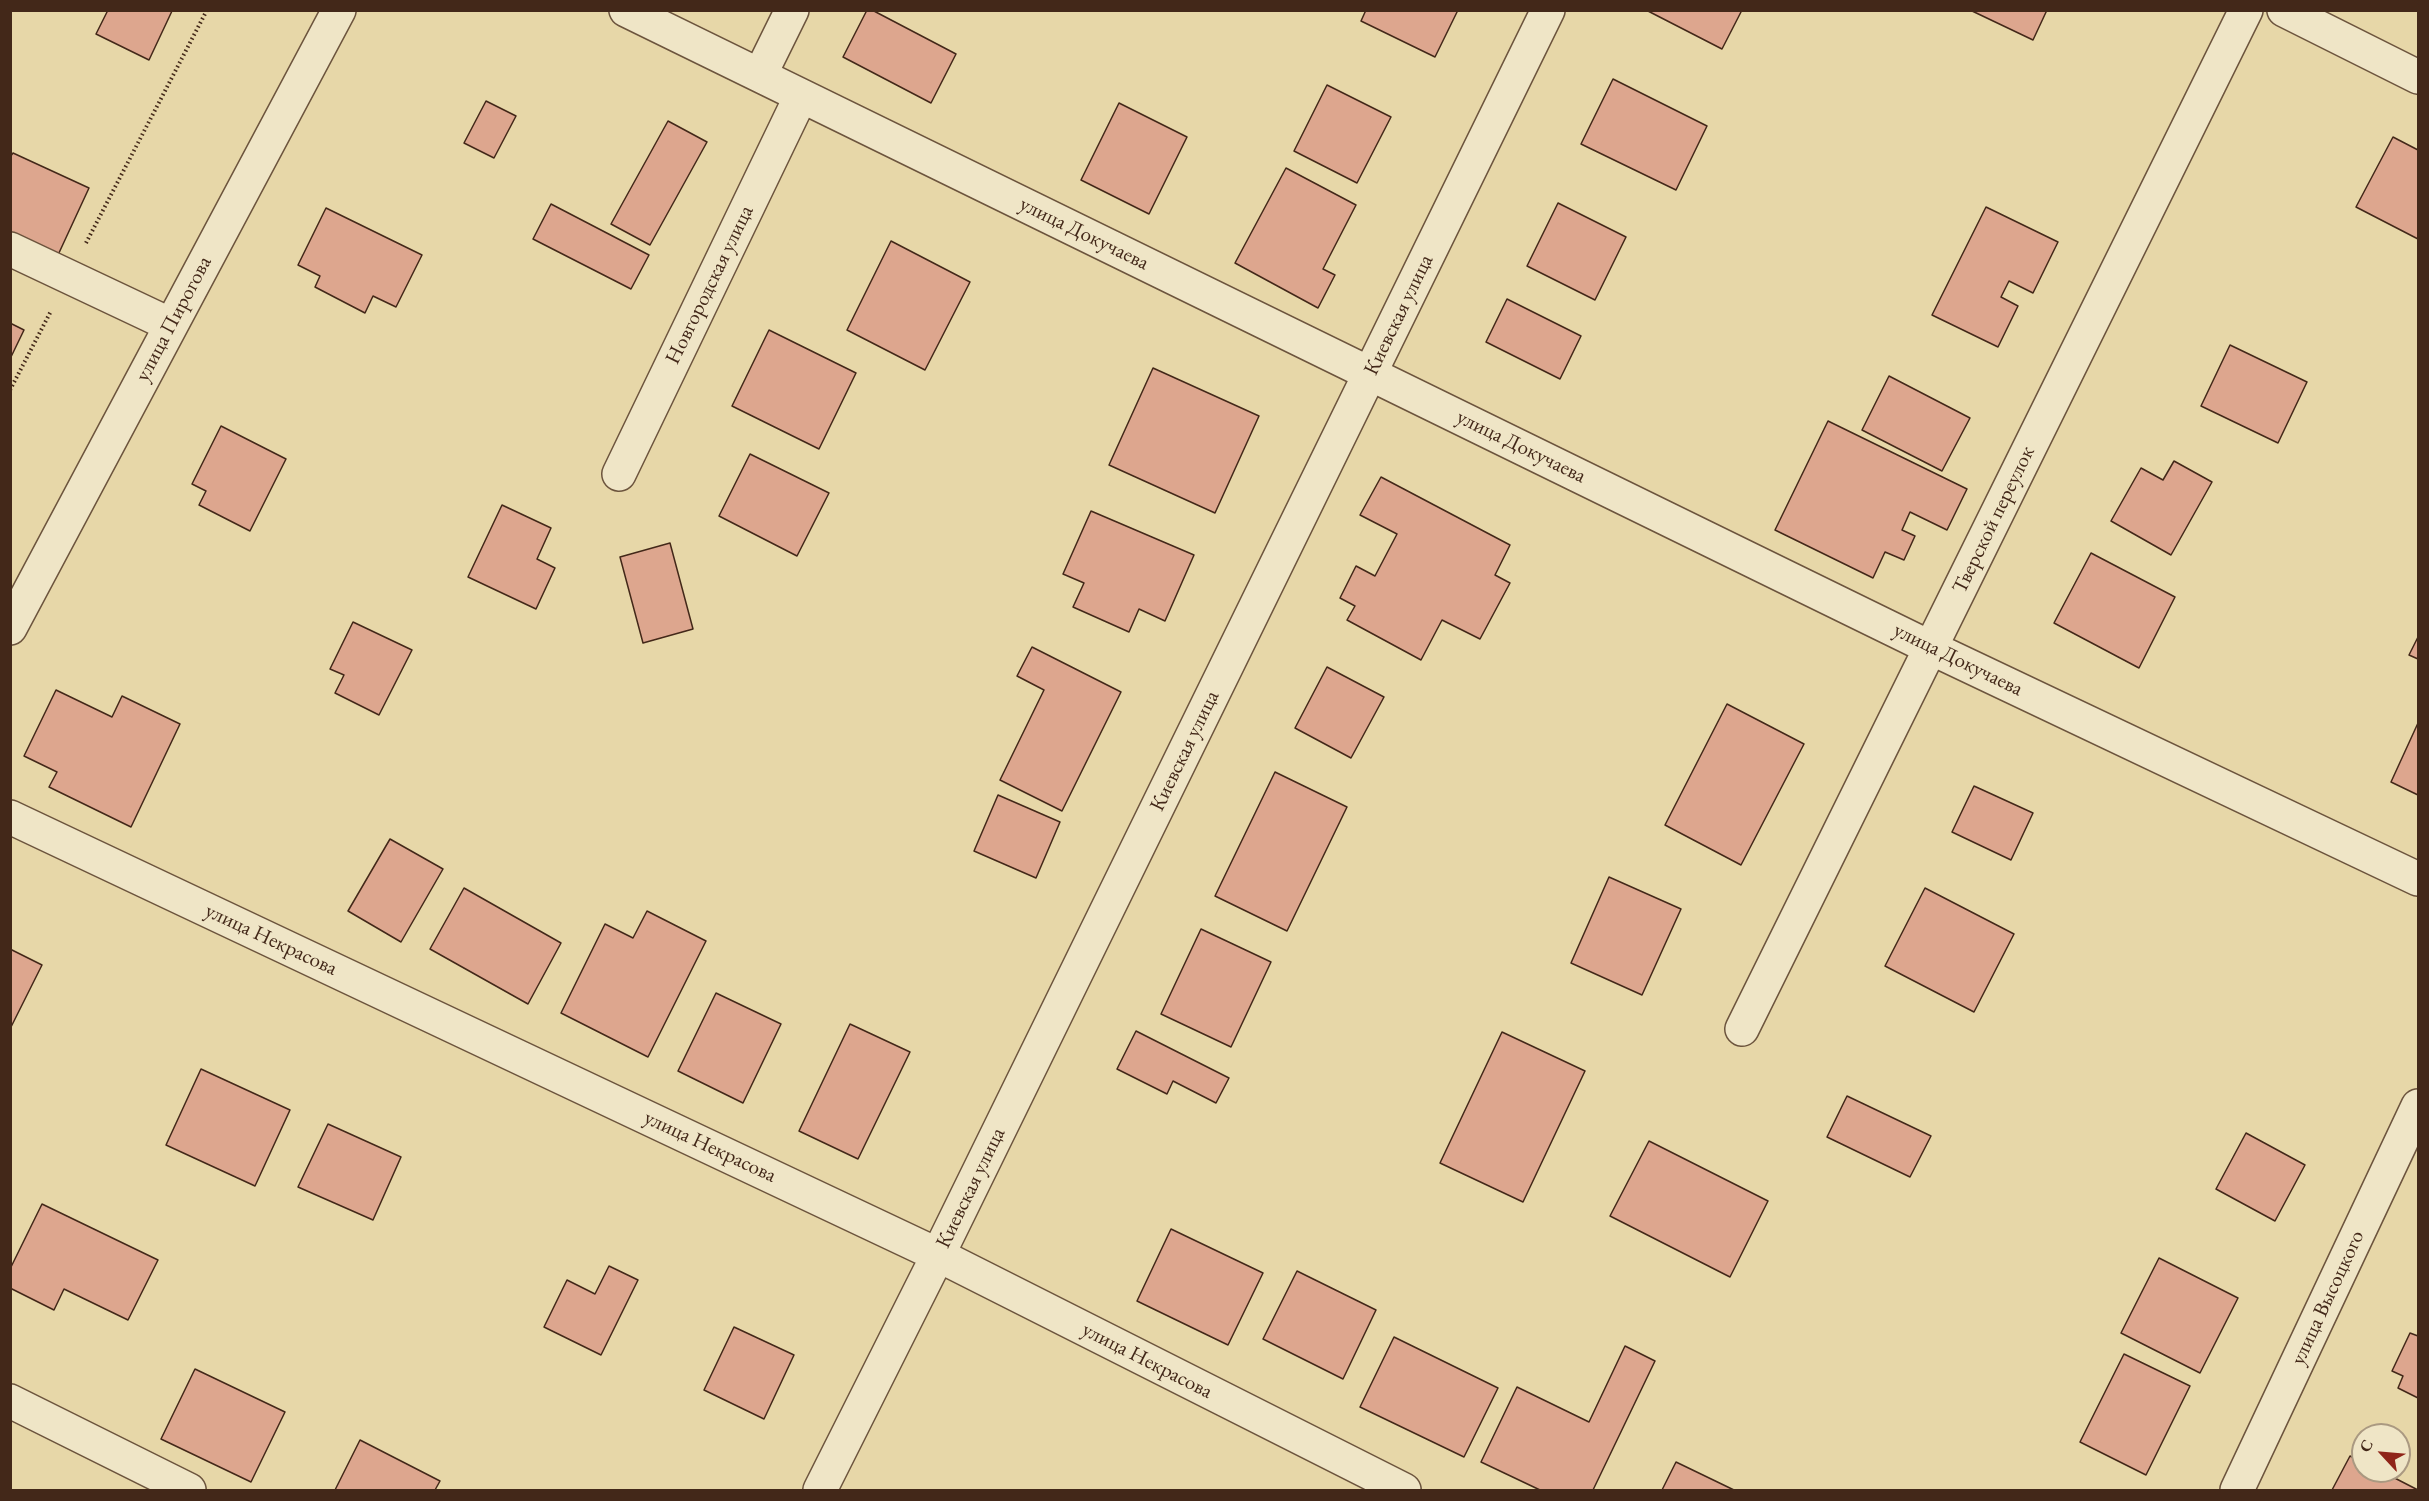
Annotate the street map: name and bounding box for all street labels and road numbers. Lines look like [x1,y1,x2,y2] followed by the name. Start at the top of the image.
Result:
[1015,192,1153,276] street label: улица Докучаева
[661,202,759,368] street label: Новгородская улица
[1359,251,1439,379] street label: Киевская улица
[130,252,218,386] street label: улица Пирогова
[1452,405,1590,489] street label: улица Докучаева
[1947,442,2041,598] street label: Тверской переулок
[1889,618,2027,702] street label: улица Докучаева
[1145,687,1225,815] street label: Киевская улица
[201,898,341,982] street label: улица Некрасова
[640,1105,780,1189] street label: улица Некрасова
[931,1124,1011,1252] street label: Киевская улица
[2286,1227,2370,1369] street label: улица Высоцкого
[1078,1317,1216,1405] street label: улица Некрасова

